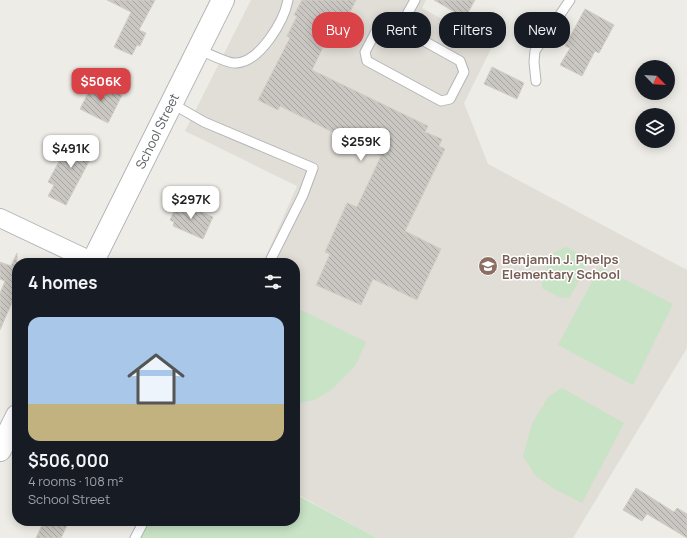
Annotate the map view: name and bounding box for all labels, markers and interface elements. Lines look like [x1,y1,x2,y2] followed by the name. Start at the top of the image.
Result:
[312,12,364,48] chip: Buy
[372,12,431,48] chip: Rent
[439,12,506,48] chip: Filters
[514,12,570,48] chip: New
[635,60,675,100] north arrow
[635,60,675,148] map controls
[73,68,129,102] pin: $506K
[81,72,121,90] text: $506K
[131,90,183,172] street label: School Street
[635,108,675,148] button: layers
[333,128,389,162] pin: $259K
[341,132,381,150] text: $259K
[43,135,99,169] pin: $491K
[52,139,90,157] text: $491K
[163,186,219,220] pin: $297K
[171,190,211,208] text: $297K
[502,250,620,283] place label: Benjamin J. Phelps Elementary School
[477,255,499,277] school or university icon: Benjamin J. Phelps Elementary School
[28,271,97,294] text: 4 homes
[262,271,284,293] icon: filters
[120,343,192,415] icon: home
[28,449,109,472] text: $506,000
[28,472,124,490] text: 4 rooms · 108 m²
[28,490,110,508] text: School Street

